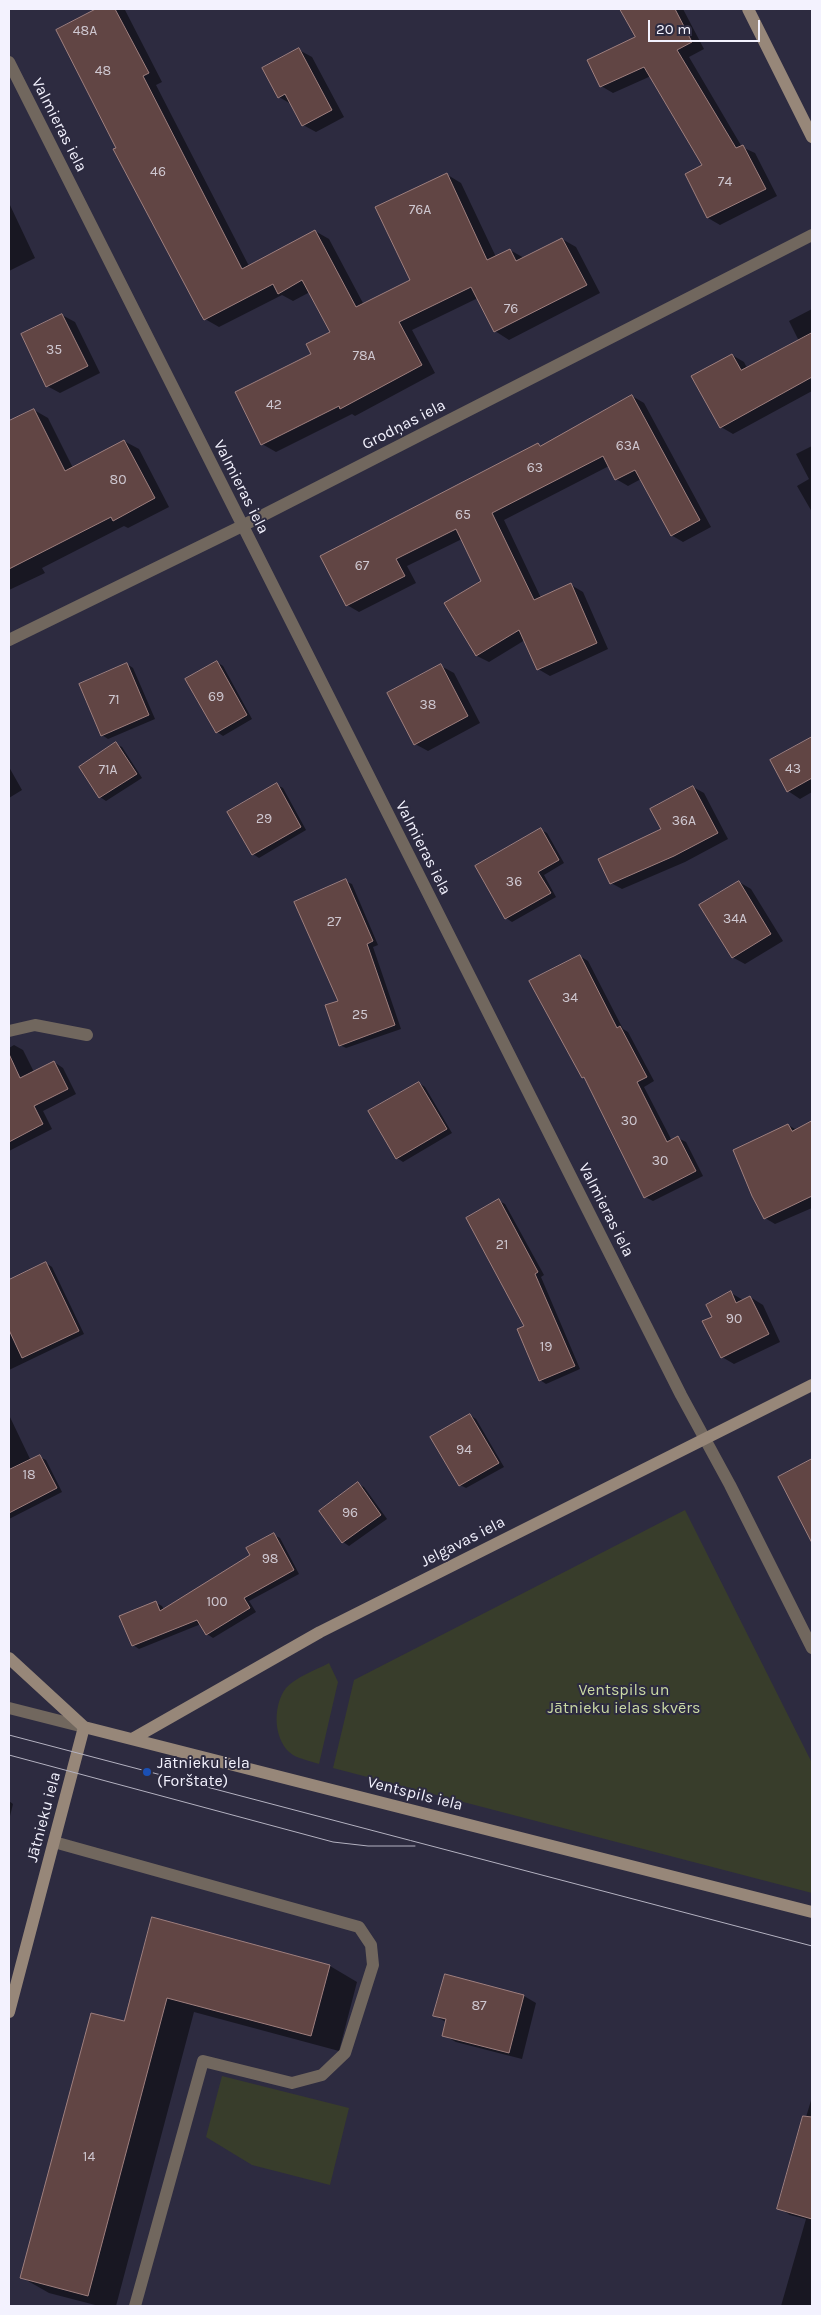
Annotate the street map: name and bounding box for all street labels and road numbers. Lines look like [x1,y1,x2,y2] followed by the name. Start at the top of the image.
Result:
[27,75,91,175] street label: Valmieras iela
[359,396,449,454] street label: Grodņas iela
[209,437,273,537] street label: Valmieras iela
[391,798,455,898] street label: Valmieras iela
[574,1160,638,1260] street label: Valmieras iela
[418,1512,508,1572] street label: Jelgavas iela
[23,1770,65,1864] street label: Jātnieku iela
[365,1773,465,1815] street label: Ventspils iela

